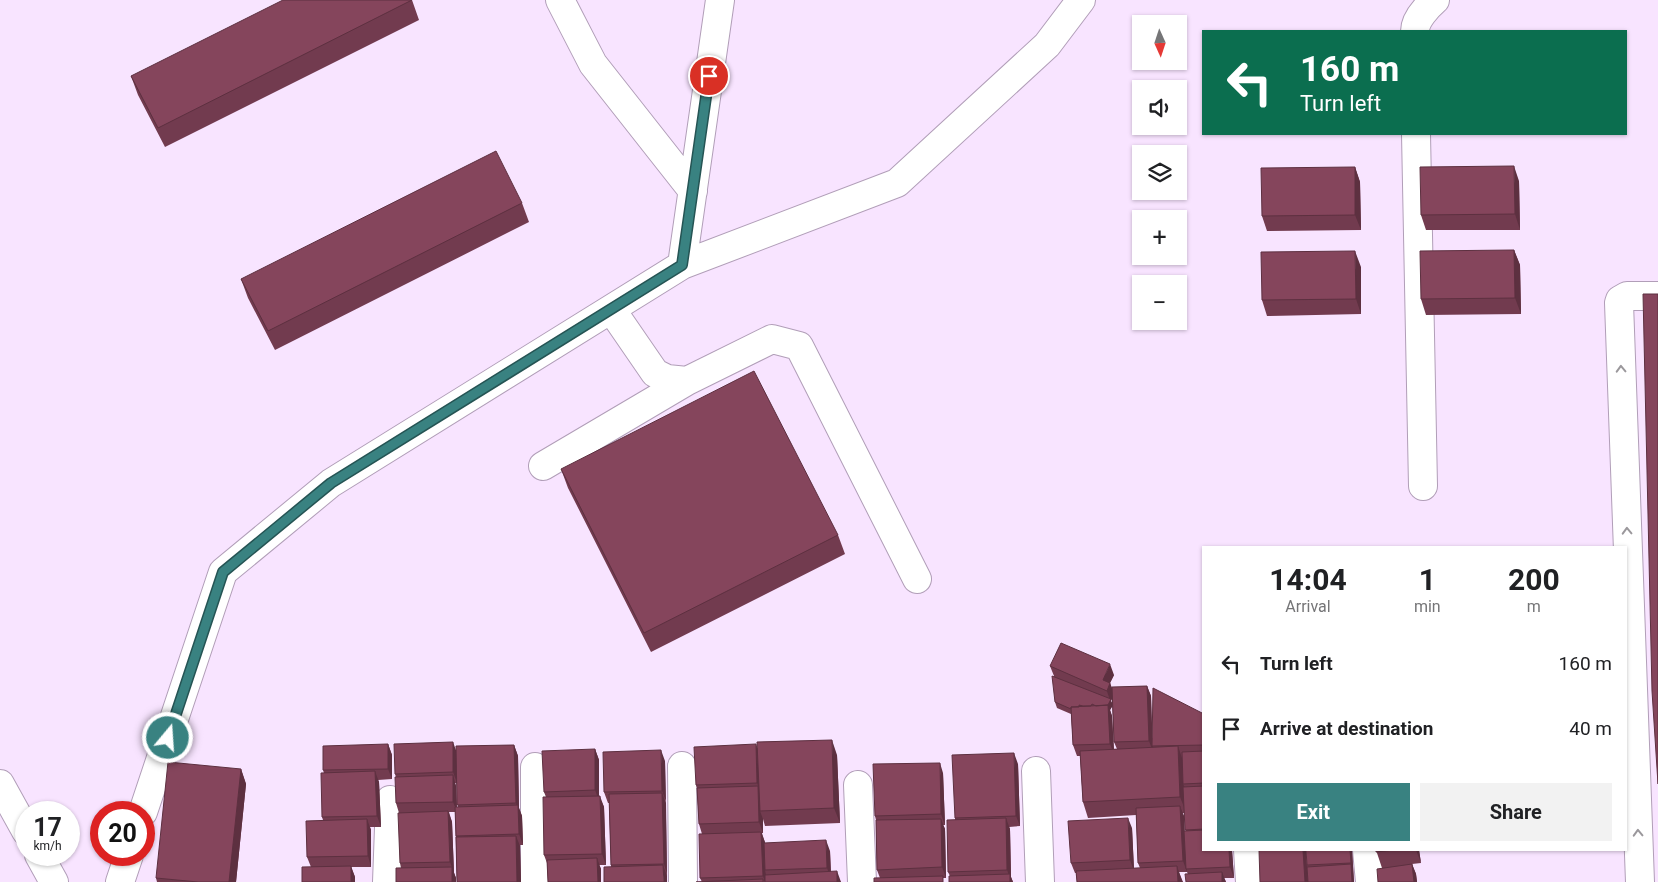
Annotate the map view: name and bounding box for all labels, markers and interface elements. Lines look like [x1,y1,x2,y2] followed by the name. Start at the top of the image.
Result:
[1132,15,1188,70] north arrow
[1132,15,1187,330] map controls
[1300,49,1399,90] text: 160 m
[1217,50,1282,115] icon: left
[688,55,730,97] pin
[695,62,723,90] icon: arrive
[1132,80,1187,135] button: sound
[1300,91,1381,116] text: Turn left
[1132,145,1187,200] button: layers
[1132,210,1187,265] button: +
[1132,275,1187,330] button: −
[1616,364,1627,372] one-way arrow
[1622,527,1633,535] one-way arrow
[1269,562,1347,597] text: 14:04
[1419,562,1436,597] text: 1
[1508,562,1560,597] text: 200
[1285,597,1331,616] text: Arrival
[1414,597,1441,616] text: min
[1527,597,1541,616] text: m
[1217,650,1245,678] icon: left
[1260,652,1333,675] text: Turn left
[1559,652,1612,675] text: 160 m
[141,711,193,763] position arrow
[1217,715,1245,743] icon: arrive
[1260,717,1433,740] text: Arrive at destination
[1569,717,1612,740] text: 40 m
[1217,783,1410,841] button: Exit
[1420,783,1612,841] button: Share
[90,801,155,866] speed limit sign: 20
[33,813,62,842] text: 17
[1633,829,1644,837] one-way arrow
[33,839,62,853] text: km/h

